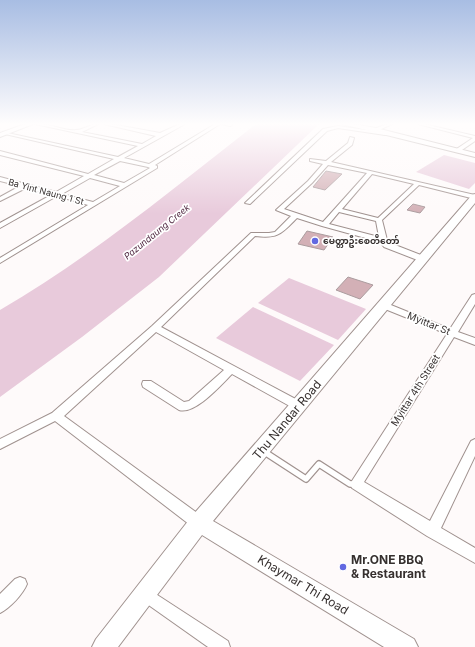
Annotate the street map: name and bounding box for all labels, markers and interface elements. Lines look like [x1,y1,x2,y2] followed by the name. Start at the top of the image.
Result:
[7,176,85,207] street label: Ba Yint Naung 1 St
[121,201,193,262] water label: Pazundaung Creek
[323,234,400,248] place label: မေတ္တာဦးစေတီတော်
[310,236,320,246] marker: မေတ္တာဦးစေတီတော်
[406,309,453,337] street label: Myittar St
[388,351,442,428] street label: Myittar 4th Street
[249,377,324,462] street label: Thu Nandar Road
[255,551,352,618] street label: Khaymar Thi Road
[351,552,427,581] place label: Mr.ONE BBQ & Restaurant
[338,562,348,572] marker: Mr.ONE BBQ & Restaurant

